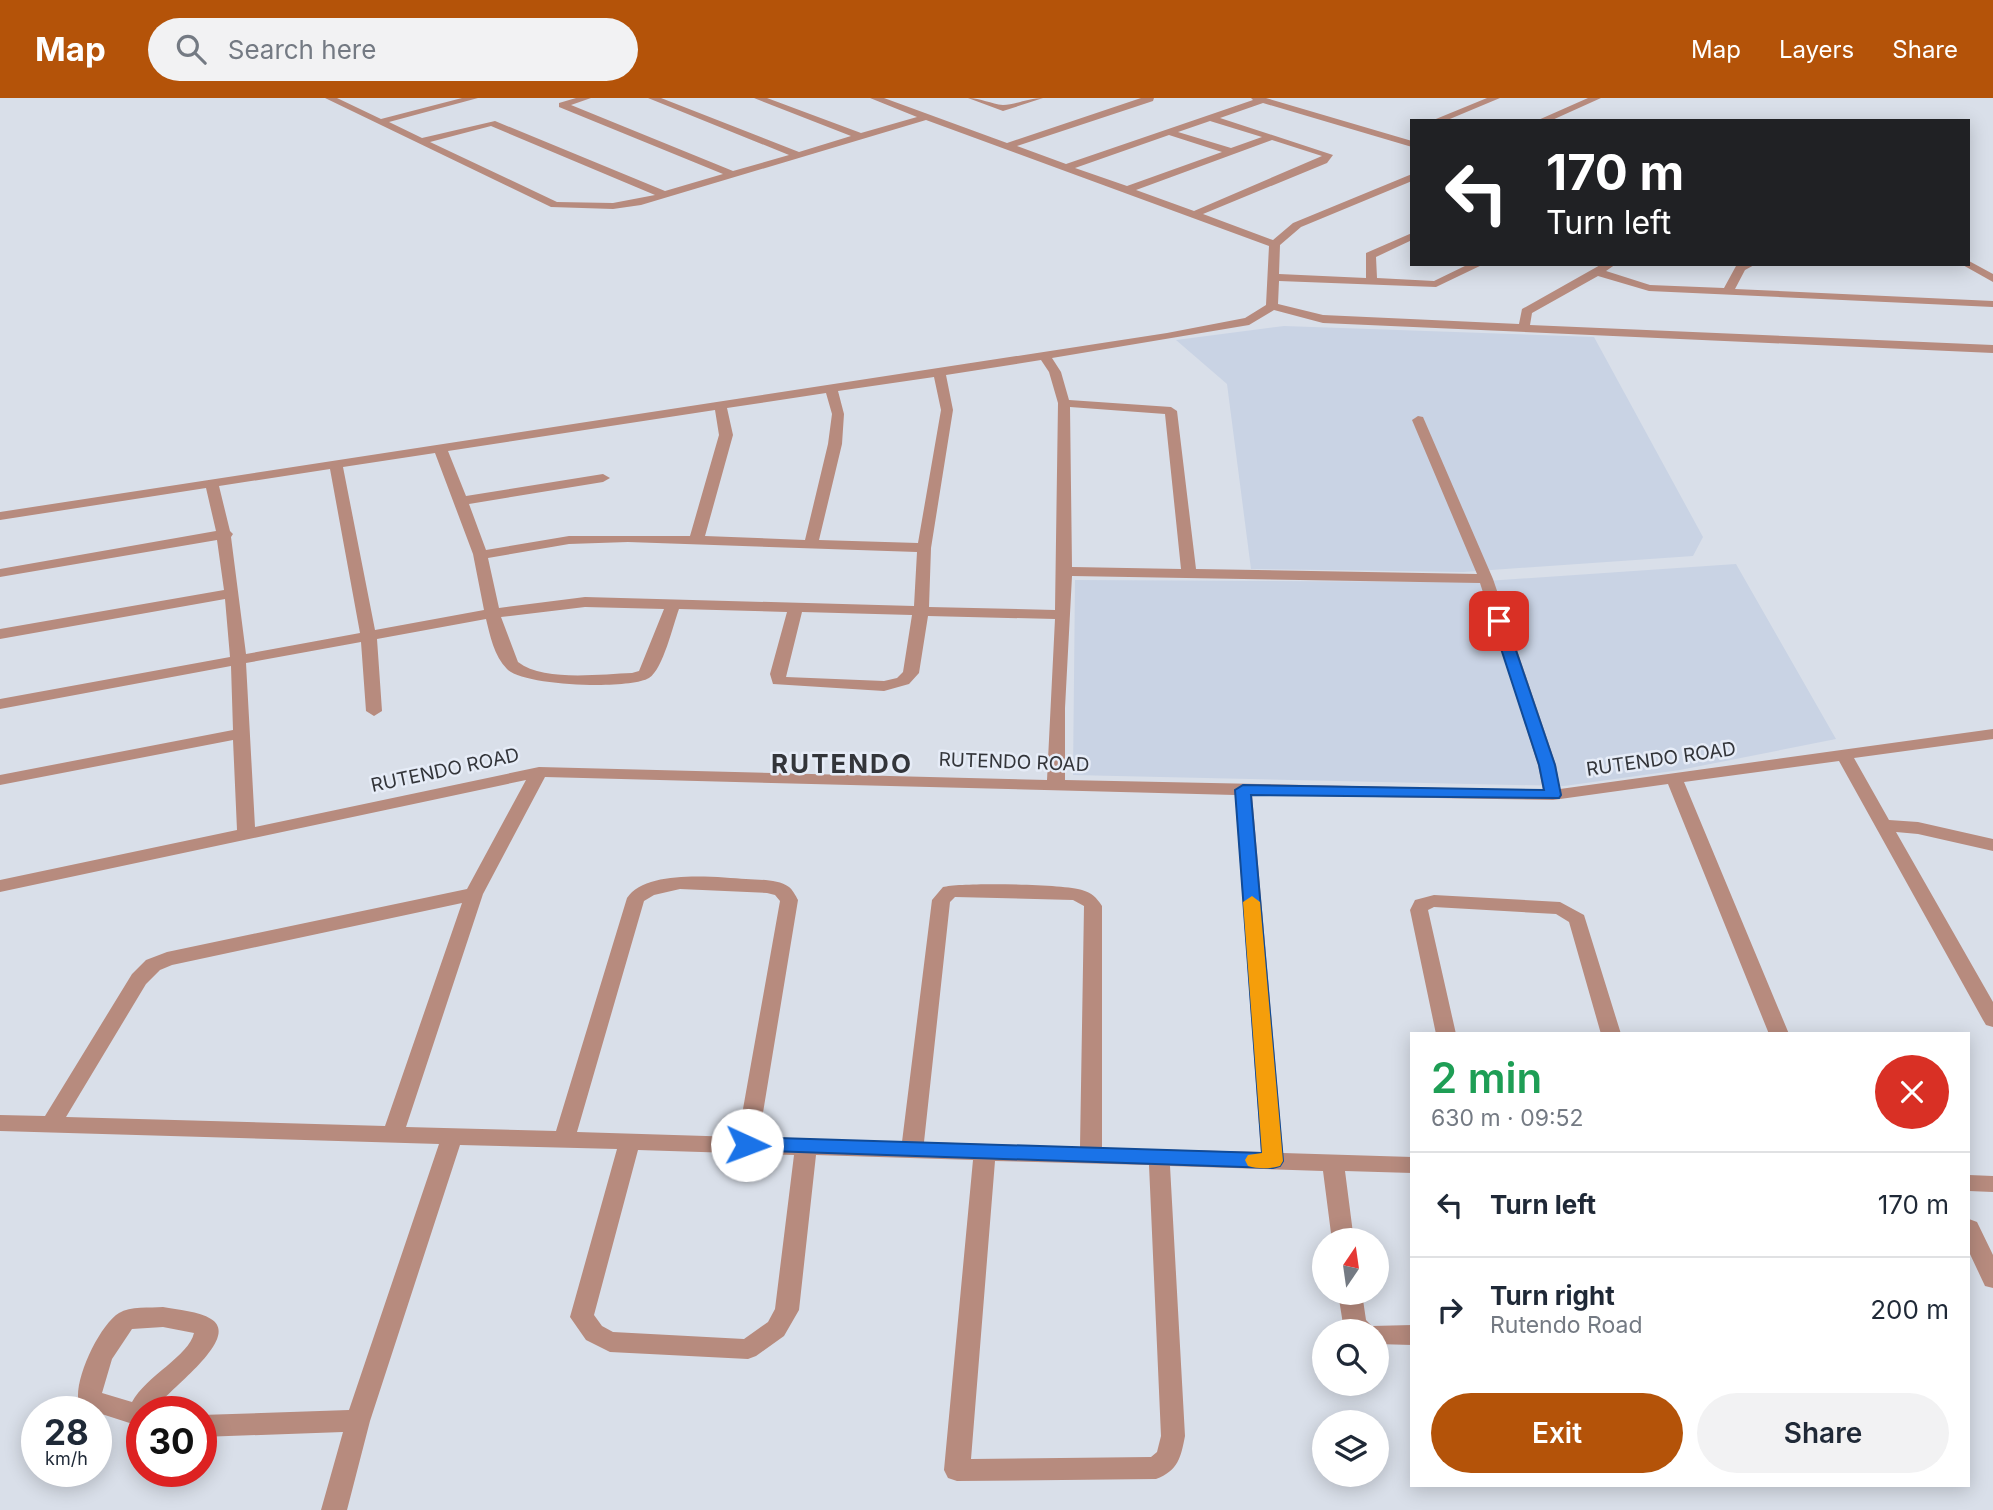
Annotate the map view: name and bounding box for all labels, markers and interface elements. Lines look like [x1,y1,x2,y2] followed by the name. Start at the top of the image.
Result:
[148,18,638,81] search box
[35,29,106,69] text: Map
[172,30,210,68] icon: search
[228,34,376,65] text: Search here
[1691,35,1741,64] text: Map
[1779,35,1854,64] text: Layers
[1892,35,1958,64] text: Share
[1546,143,1684,202] text: 170 m
[1431,147,1522,238] icon: left
[1546,203,1671,242] text: Turn left
[1469,591,1529,651] pin
[1480,602,1518,640] icon: arrive
[1585,737,1737,781] street label: RUTENDO ROAD
[369,743,521,797] street label: RUTENDO ROAD
[771,748,913,779] district label: RUTENDO
[938,748,1090,776] street label: RUTENDO ROAD
[1431,1052,1542,1103] text: 2 min
[1875,1055,1949,1129] button: close
[1431,1104,1584,1132] text: 630 m · 09:52
[710,1108,784,1182] position arrow
[1431,1186,1469,1224] icon: left
[1490,1189,1596,1220] text: Turn left
[1878,1189,1949,1220] text: 170 m
[1312,1228,1390,1306] north arrow
[1312,1228,1389,1487] map controls
[1490,1280,1615,1311] text: Turn right
[1431,1291,1469,1329] icon: right
[1870,1294,1949,1325] text: 200 m
[1490,1311,1643,1339] text: Rutendo Road
[1312,1319,1389,1396] button: search
[1431,1393,1683,1473] button: Exit
[1697,1393,1949,1473] button: Share
[126,1396,217,1487] speed limit sign: 30
[1312,1410,1389,1487] button: layers
[44,1411,89,1453] text: 28
[45,1448,88,1469] text: km/h

